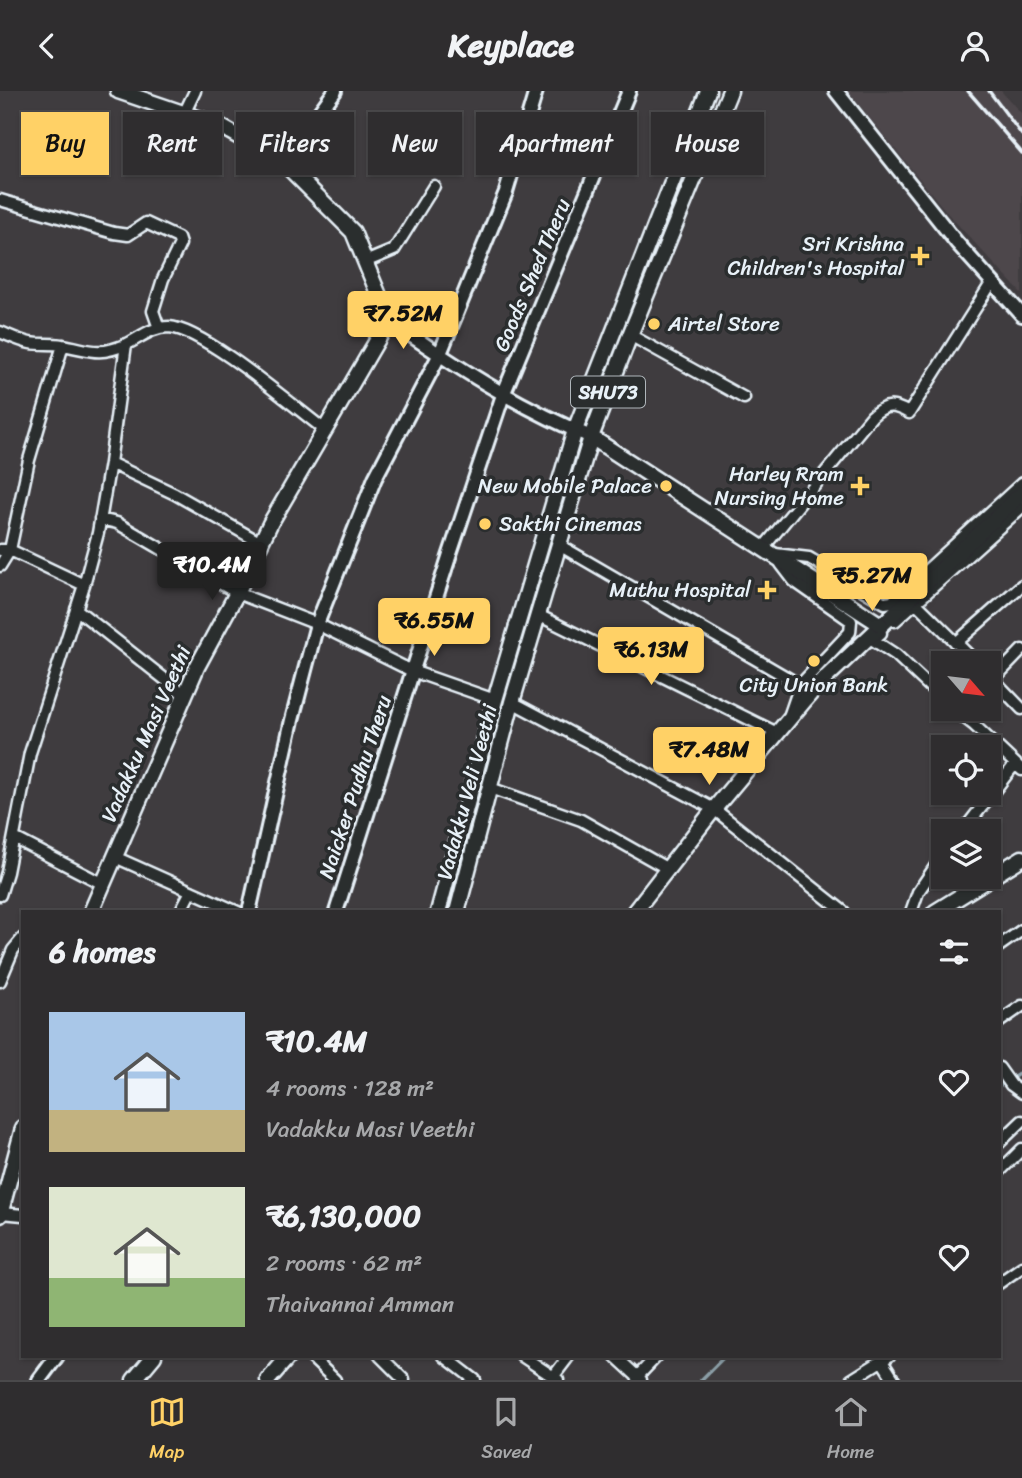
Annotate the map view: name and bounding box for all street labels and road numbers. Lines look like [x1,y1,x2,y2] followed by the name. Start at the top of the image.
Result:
[483,192,582,358] street label: Goods Shed Theru
[571,377,645,407] road number: SHU73
[90,638,203,829] street label: Vadakku Masi Veethi
[307,689,403,884] street label: Naicker Pudhu Theru
[425,699,509,884] street label: Vadakku Veli Veethi

